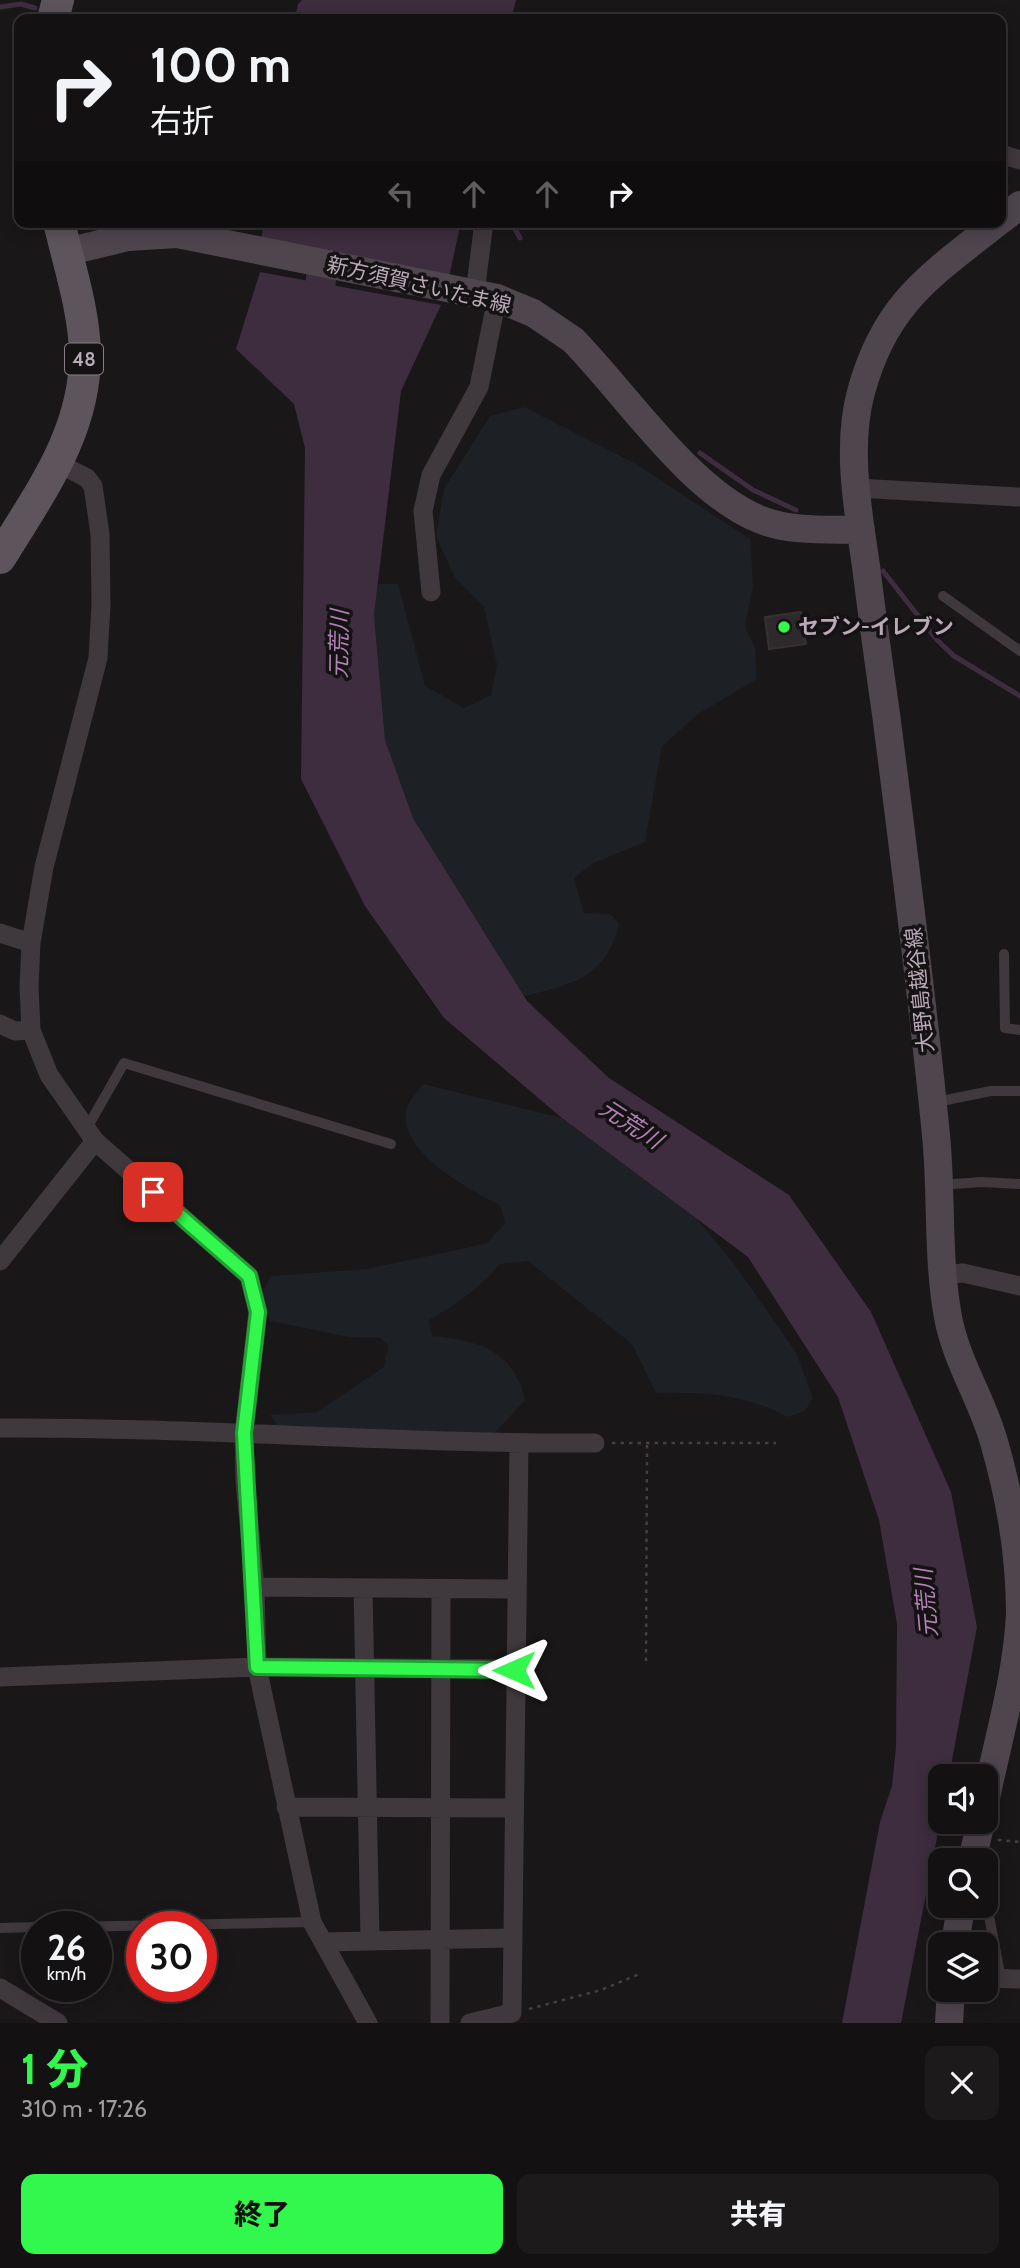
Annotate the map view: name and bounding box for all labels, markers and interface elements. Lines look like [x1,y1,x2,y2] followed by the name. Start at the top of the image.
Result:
[150,35,291,94] text: 100 m
[35,42,126,133] icon: right
[150,101,214,140] text: 右折
[382,175,420,213] icon: left
[455,175,493,213] icon: ahead
[528,175,566,213] icon: ahead
[601,175,639,213] icon: right
[325,251,514,318] street label: 新方須賀さいたま線
[65,344,103,374] road number: 48
[324,606,354,679] water label: 元荒川
[798,614,954,639] place label: セブン-イレブン
[776,619,792,635] marker: セブン-イレブン
[900,926,939,1054] street label: 大野島越谷線
[594,1093,670,1156] water label: 元荒川
[123,1162,183,1222] pin
[134,1173,172,1211] icon: arrive
[909,1564,943,1639] water label: 元荒川
[477,1633,551,1707] position arrow
[928,1764,998,2002] map controls
[928,1764,998,1834] button: sound
[928,1848,998,1918] button: search
[126,1911,217,2002] speed limit sign: 30
[47,1926,86,1969] text: 26
[928,1932,998,2002] button: layers
[47,1963,86,1985] text: km/h
[21,2043,88,2095] text: 1 分
[925,2046,999,2120] button: close
[21,2095,147,2123] text: 310 m · 17:26
[21,2174,503,2254] button: 終了
[517,2174,999,2254] button: 共有

